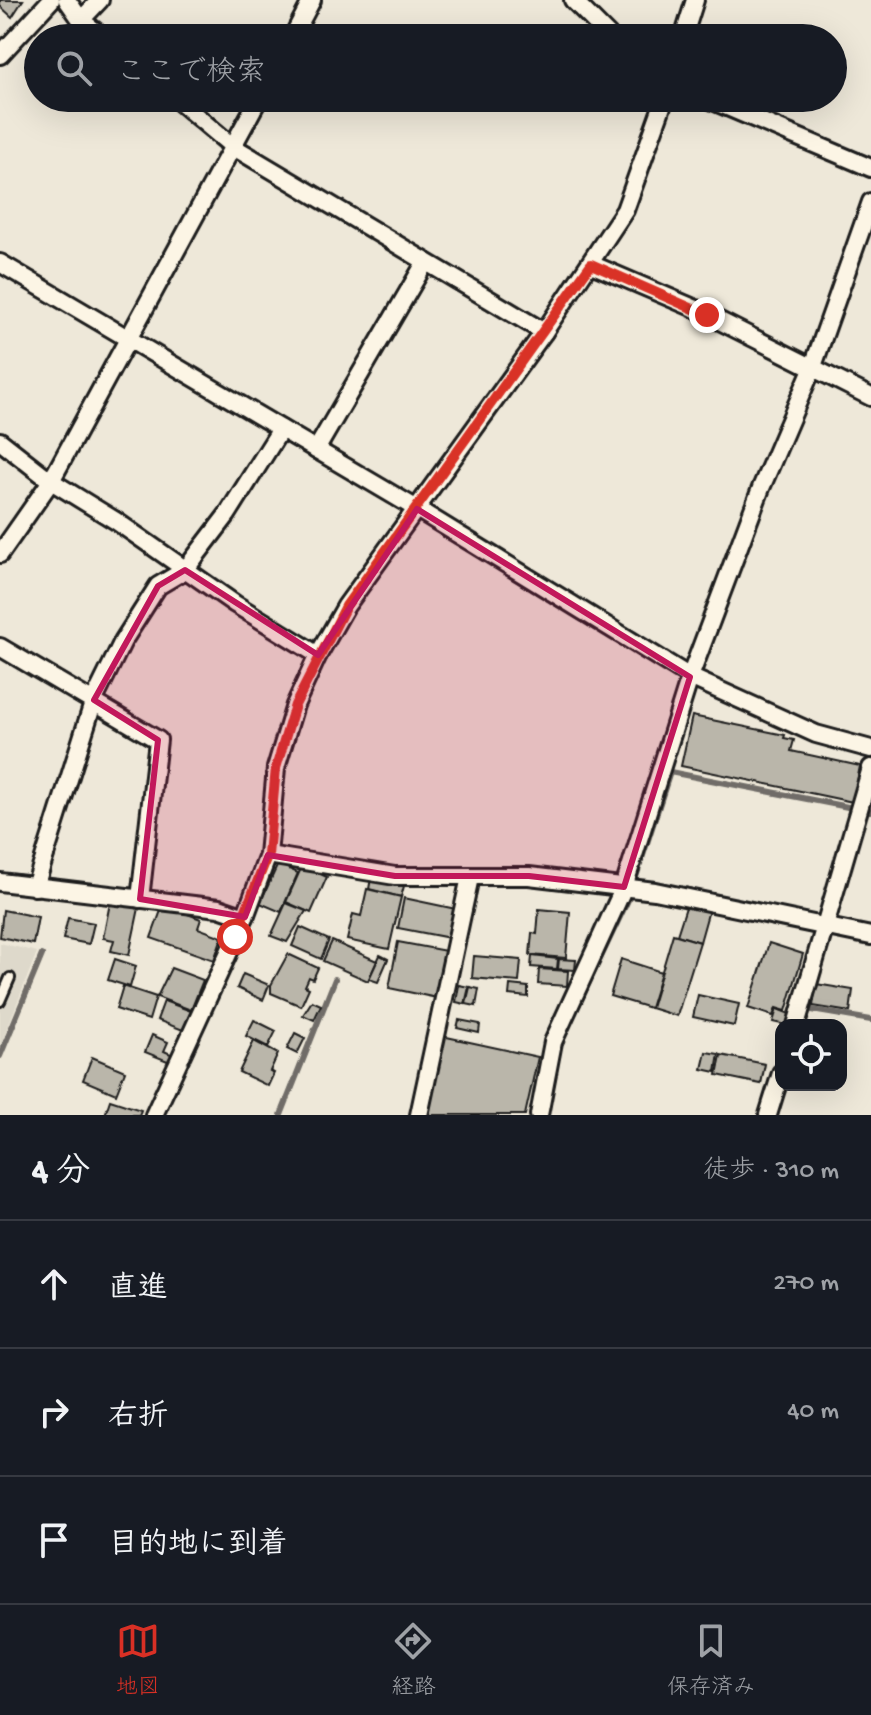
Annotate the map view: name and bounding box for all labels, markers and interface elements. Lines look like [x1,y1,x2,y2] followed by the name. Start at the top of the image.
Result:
[24,24,847,112] search box
[52,46,96,90] icon: search
[116,57,266,92] text: ここで検索
[689,297,725,333] route end
[217,919,253,955] route start
[775,1019,847,1091] map controls
[775,1019,847,1091] button: locate
[32,1154,90,1194] text: 4 分
[703,1157,839,1188] text: 徒歩 · 310 m
[32,1262,76,1306] icon: ahead
[773,1269,839,1300] text: 270 m
[108,1273,168,1308] text: 直進
[32,1390,76,1434] icon: right
[787,1397,839,1428] text: 40 m
[108,1401,168,1436] text: 右折
[32,1518,76,1562] icon: arrive
[108,1529,288,1564] text: 目的地に到着
[116,1619,160,1702] tab: 地図
[391,1619,435,1702] tab: 経路
[667,1619,755,1702] tab: 保存済み

